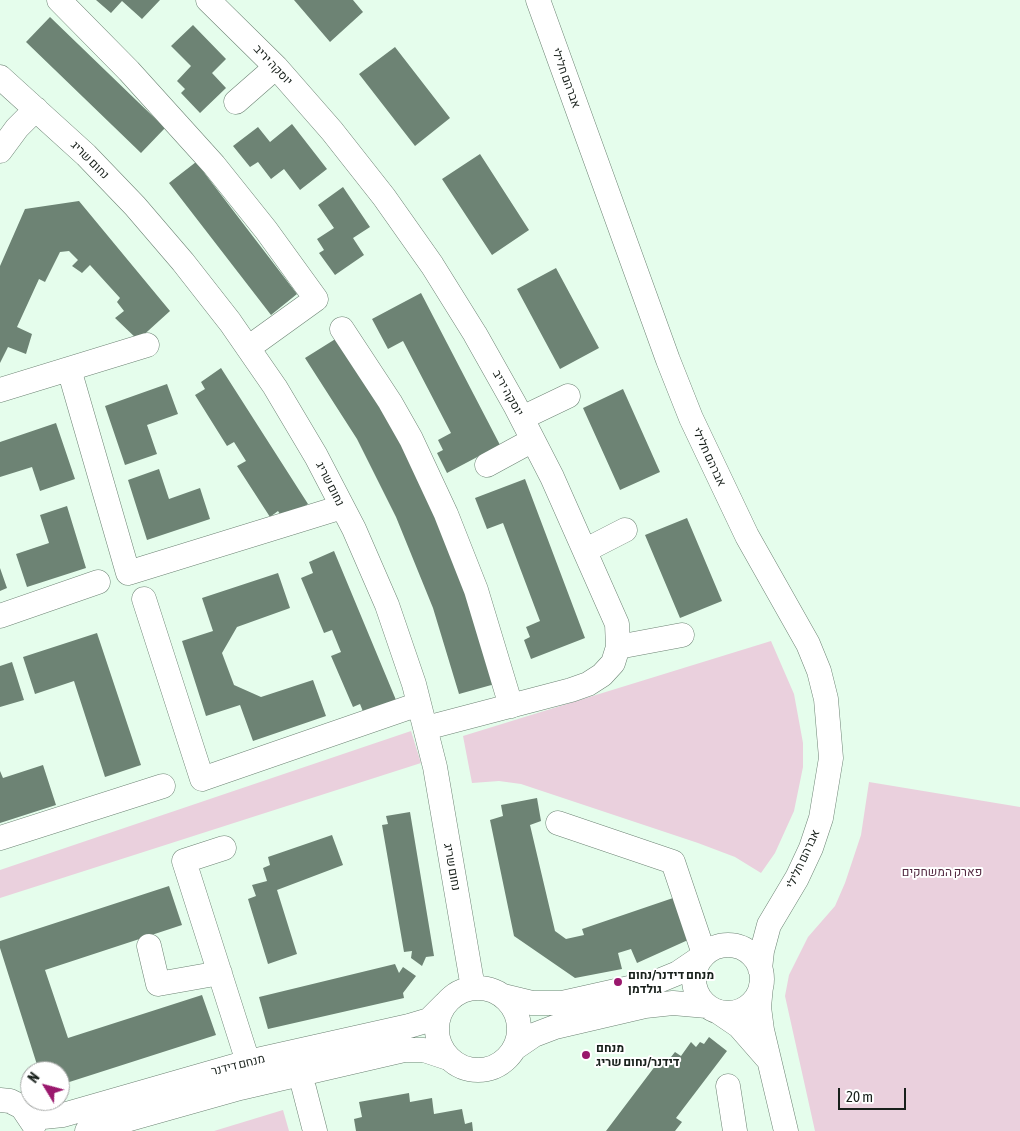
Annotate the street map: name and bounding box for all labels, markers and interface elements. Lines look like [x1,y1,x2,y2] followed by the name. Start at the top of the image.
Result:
[251,42,295,88] street label: יוסקה יריב
[548,46,584,110] street label: אברהם חלילי
[68,138,112,182] street label: נחום שריג
[489,367,527,419] street label: יוסקה יריב
[689,425,729,489] street label: אברהם חלילי
[313,459,347,509] street label: נחום שריג
[783,827,823,891] street label: אברהם חלילי
[441,842,463,892] street label: נחום שריג
[902,865,982,879] park label: פארק המשחקים
[628,968,714,996] place label: מנחם דידנר/נחום גולדמן
[612,976,624,988] marker: מנחם דידנר/נחום גולדמן
[596,1041,680,1069] place label: מנחם דידנר/נחום שריג
[580,1049,592,1061] marker: מנחם דידנר/נחום שריג
[210,1051,266,1079] street label: מנחם דידנר
[20,1061,70,1111] north arrow
[25,1069,43,1086] text: N
[840,1078,908,1110] scale bar
[846,1088,873,1105] text: 20 m

